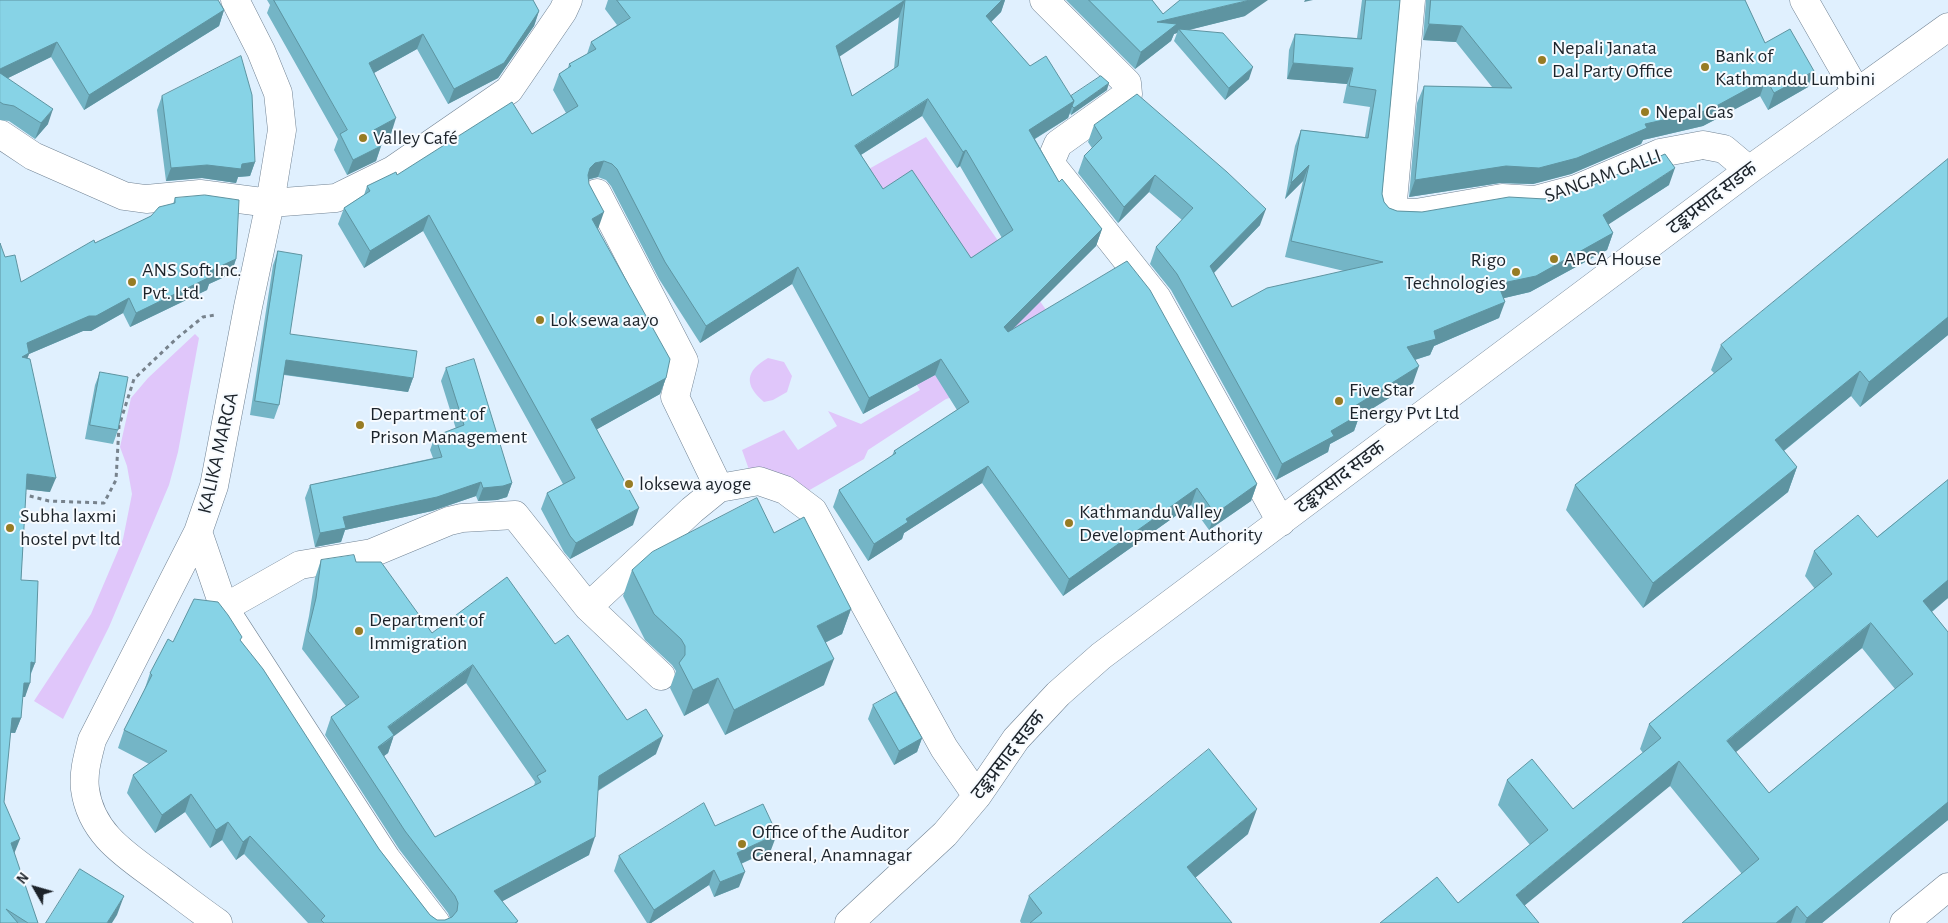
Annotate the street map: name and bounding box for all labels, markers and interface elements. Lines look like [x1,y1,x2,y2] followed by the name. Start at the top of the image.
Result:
[1552,36,1673,83] place label: Nepali Janata Dal Party Office
[1715,44,1875,91] place label: Bank of Kathmandu Lumbini
[1536,54,1548,66] marker: Nepali Janata Dal Party Office
[1699,61,1711,73] marker: Bank of Kathmandu Lumbini
[1655,100,1734,124] place label: Nepal Gas
[1639,106,1651,118] marker: Nepal Gas
[373,126,458,150] place label: Valley Café
[357,132,369,144] marker: Valley Café
[1541,144,1665,208] street label: SANGAM GALLI
[1662,156,1762,240] street label: टङ्कप्रसाद सडक
[1564,247,1661,271] place label: APCA House
[1404,248,1506,295] place label: Rigo Technologies
[1548,253,1560,265] marker: APCA House
[142,258,241,305] place label: ANS Soft Inc. Pvt. Ltd.
[1510,266,1522,278] marker: Rigo Technologies
[126,276,138,288] marker: ANS Soft Inc. Pvt. Ltd.
[550,308,659,332] place label: Lok sewa aayo
[534,314,546,326] marker: Lok sewa aayo
[1349,378,1459,425] place label: Five Star Energy Pvt Ltd
[192,390,244,516] street label: KALIKA MARGA
[1333,395,1345,407] marker: Five Star Energy Pvt Ltd
[370,402,527,449] place label: Department of Prison Management
[354,419,366,431] marker: Department of Prison Management
[1290,435,1390,519] street label: टङ्कप्रसाद सडक
[639,472,751,496] place label: loksewa ayoge
[623,478,635,490] marker: loksewa ayoge
[1079,500,1262,547] place label: Kathmandu Valley Development Authority
[20,504,121,551] place label: Subha laxmi hostel pvt ltd
[1063,517,1075,529] marker: Kathmandu Valley Development Authority
[4,522,16,534] marker: Subha laxmi hostel pvt ltd
[369,608,484,655] place label: Department of Immigration
[353,625,365,637] marker: Department of Immigration
[966,706,1050,804] street label: टङ्कप्रसाद सडक
[752,820,912,867] place label: Office of the Auditor General, Anamnagar
[736,838,748,850] marker: Office of the Auditor General, Anamnagar
[10,863,60,913] north arrow
[15,871,32,887] text: N

